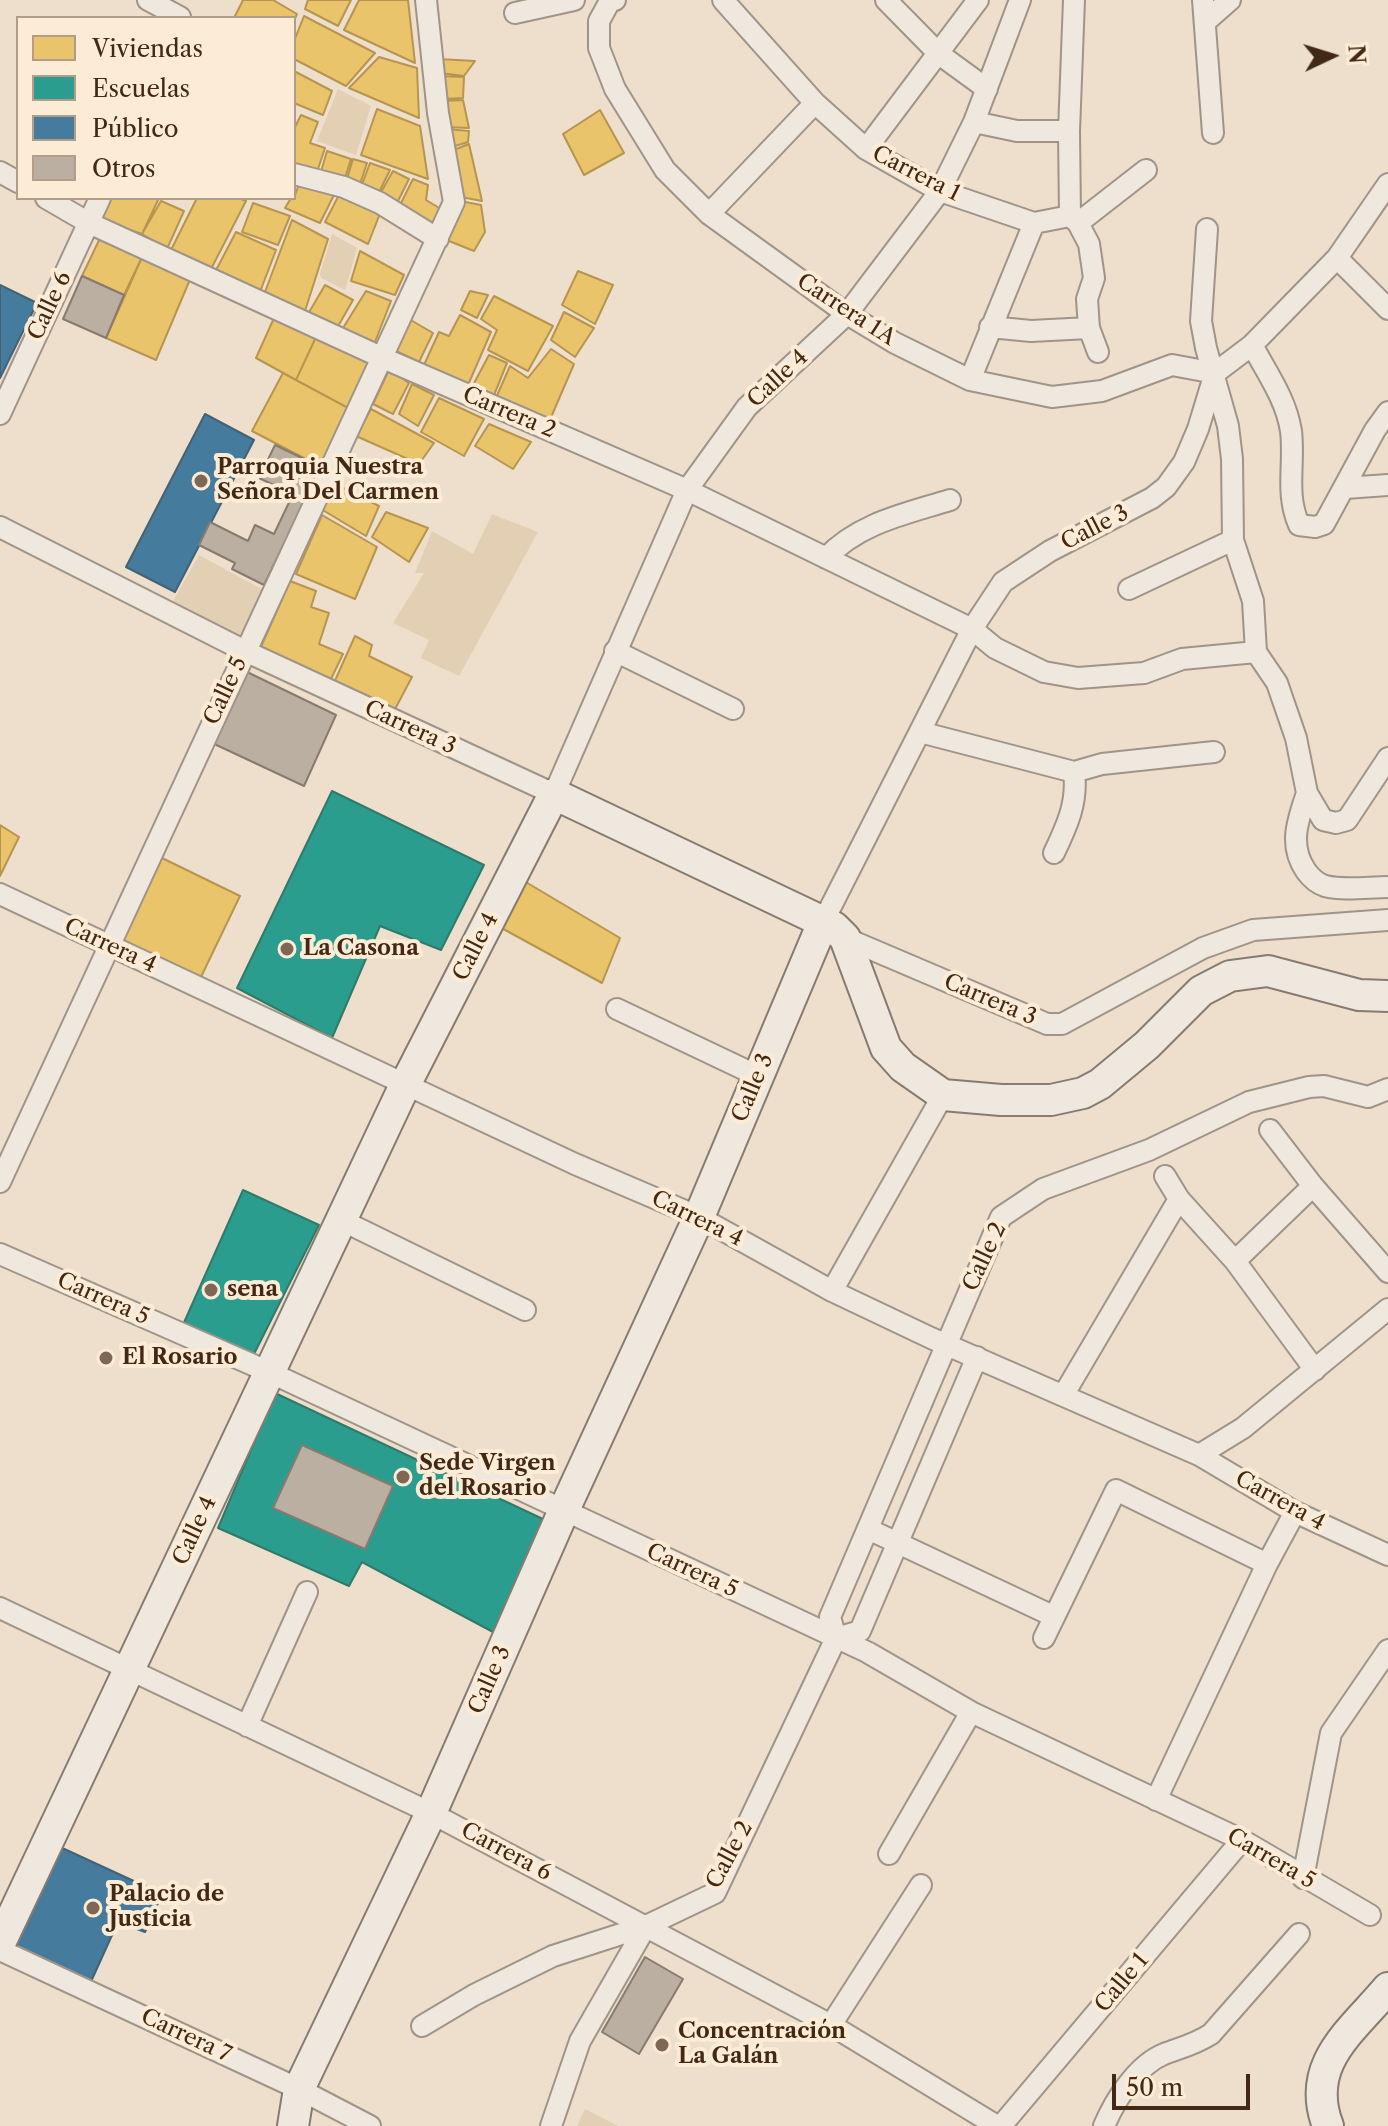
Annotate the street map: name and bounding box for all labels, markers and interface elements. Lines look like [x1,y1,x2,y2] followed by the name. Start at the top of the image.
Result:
[16,16,296,200] legend
[1292,16,1372,96] north arrow
[92,34,203,63] text: Viviendas
[1342,44,1371,65] text: N
[92,74,190,103] text: Escuelas
[92,114,179,143] text: Público
[868,141,964,207] street label: Carrera 1
[92,154,155,183] text: Otros
[23,267,77,345] street label: Calle 6
[792,268,900,352] street label: Carrera 1A
[742,345,814,413] street label: Calle 4
[459,382,559,444] street label: Carrera 2
[217,455,439,506] place label: Parroquia Nuestra Señora Del Carmen
[192,472,210,490] marker: Parroquia Nuestra Señora Del Carmen
[1057,500,1133,556] street label: Calle 3
[199,653,253,729] street label: Calle 5
[360,695,460,761] street label: Carrera 3
[448,909,504,985] street label: Calle 4
[60,913,160,979] street label: Carrera 4
[303,936,419,962] place label: La Casona
[278,940,296,958] marker: La Casona
[940,969,1040,1031] street label: Carrera 3
[727,1050,779,1126] street label: Calle 3
[647,1186,747,1252] street label: Carrera 4
[958,1219,1012,1295] street label: Calle 2
[53,1267,153,1331] street label: Carrera 5
[227,1277,278,1303] place label: sena
[202,1281,220,1299] marker: sena
[122,1345,237,1371] place label: El Rosario
[97,1349,115,1367] marker: El Rosario
[419,1451,556,1502] place label: Sede Virgen del Rosario
[1231,1466,1329,1536] street label: Carrera 4
[394,1468,412,1486] marker: Sede Virgen del Rosario
[168,1493,222,1569] street label: Calle 4
[642,1538,742,1604] street label: Carrera 5
[463,1642,517,1718] street label: Calle 3
[456,1817,556,1887] street label: Carrera 6
[701,1817,759,1893] street label: Calle 2
[1222,1823,1320,1895] street label: Carrera 5
[109,1882,224,1934] place label: Palacio de Justicia
[84,1899,102,1917] marker: Palacio de Justicia
[1090,1948,1154,2018] street label: Calle 1
[137,2004,235,2068] street label: Carrera 7
[678,2019,846,2070] place label: Concentración La Galán
[653,2036,671,2054] marker: Concentración La Galán
[1116,2058,1254,2108] scale bar
[1126,2073,1183,2102] text: 50 m

